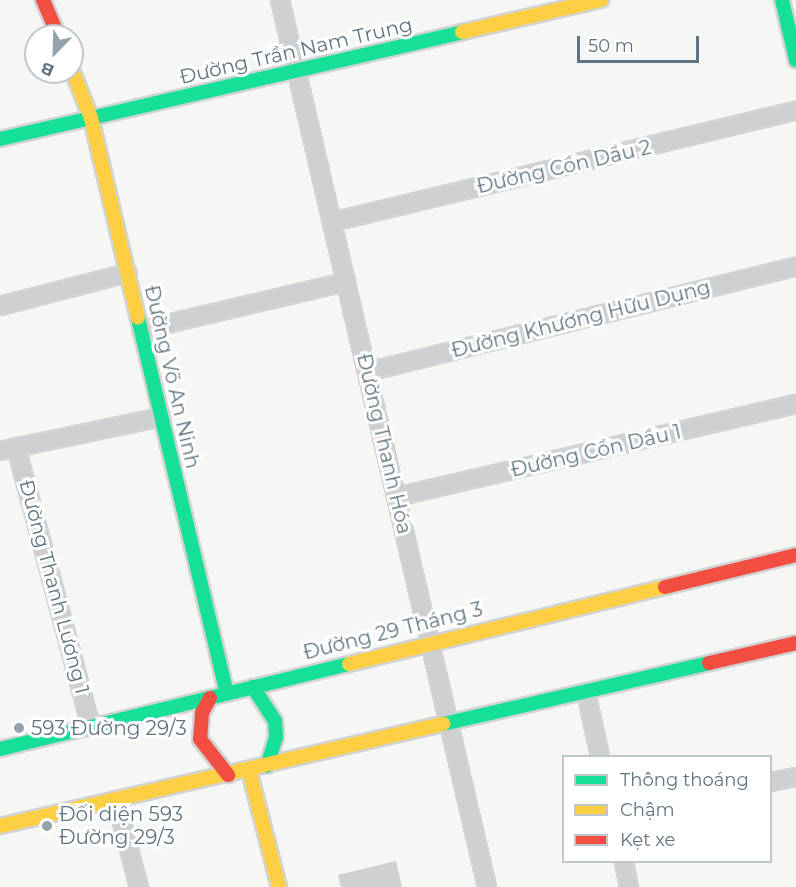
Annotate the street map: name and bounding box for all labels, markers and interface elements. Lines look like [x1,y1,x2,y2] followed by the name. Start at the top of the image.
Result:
[177,13,415,89] street label: Đường Trần Nam Trung
[24,24,84,84] north arrow
[580,24,702,62] scale bar
[588,35,634,57] text: 50 m
[38,58,57,80] text: B
[475,135,653,199] street label: Đường Cồn Dầu 2
[449,275,713,363] street label: Đường Khương Hữu Dụng
[139,283,205,471] street label: Đường Võ An Ninh
[352,351,416,537] street label: Đường Thanh Hóa
[509,420,683,482] street label: Đường Cồn Dầu 1
[14,477,94,697] street label: Đường Thanh Lương 1
[301,597,485,665] street label: Đường 29 Tháng 3
[31,716,187,740] place label: 593 Đường 29/3
[12,721,26,735] marker: 593 Đường 29/3
[562,755,772,863] legend
[620,769,749,791] text: Thông thoáng
[620,799,675,821] text: Chậm
[59,802,183,849] place label: Đối diện 593 Đường 29/3
[40,819,54,833] marker: Đối diện 593 Đường 29/3
[620,829,675,851] text: Kẹt xe

